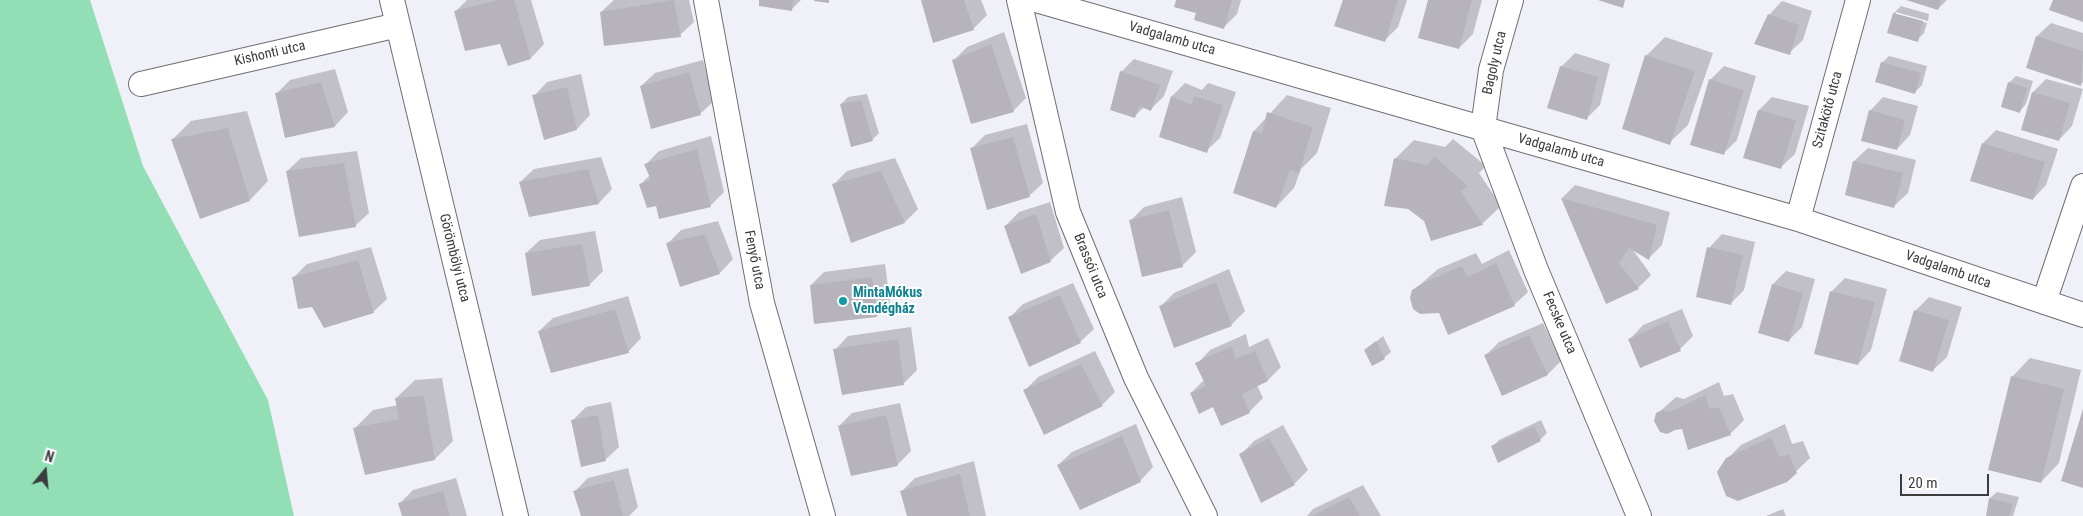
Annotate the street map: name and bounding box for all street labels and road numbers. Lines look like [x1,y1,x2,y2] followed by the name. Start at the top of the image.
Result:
[1127,19,1217,59] street label: Vadgalamb utca
[1480,30,1510,96] street label: Bagoly utca
[233,38,307,70] street label: Kishonti utca
[1810,70,1846,150] street label: Szitakötő utca
[1516,131,1606,171] street label: Vadgalamb utca
[435,212,473,304] street label: Görömbölyi utca
[740,229,768,291] street label: Fenyő utca
[1069,231,1111,301] street label: Brassói utca
[1903,247,1993,293] street label: Vadgalamb utca
[1538,289,1580,357] street label: Fecske utca

